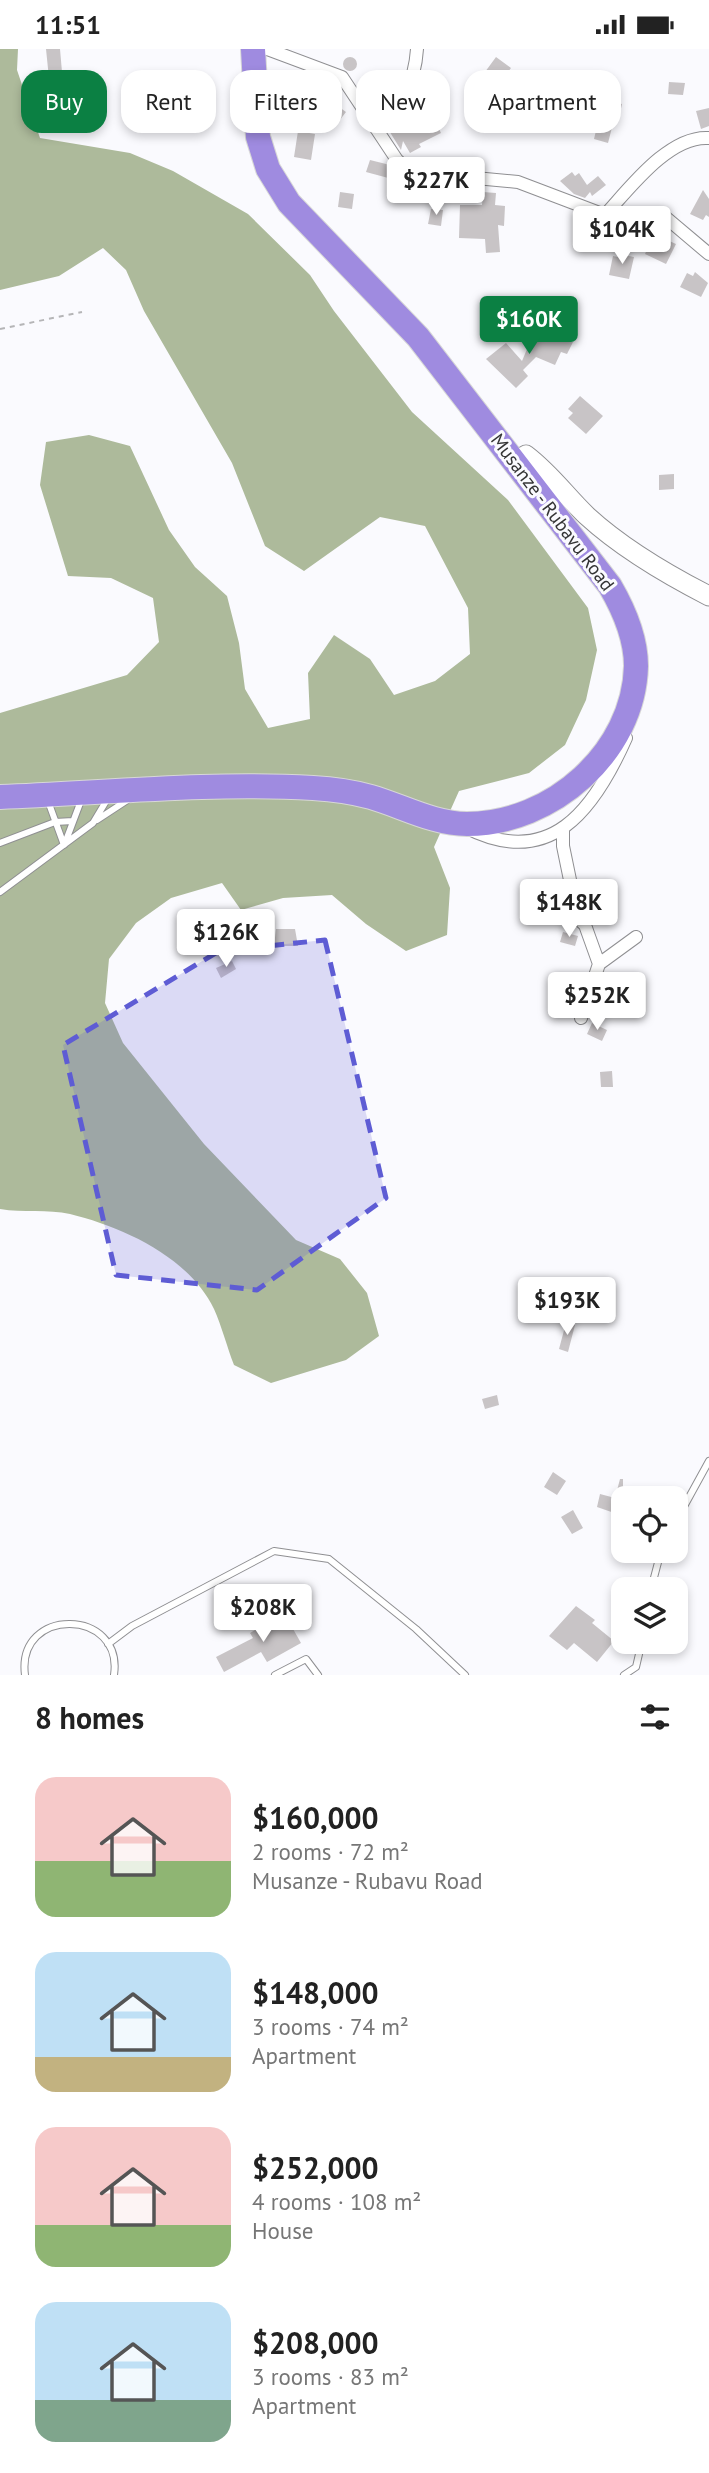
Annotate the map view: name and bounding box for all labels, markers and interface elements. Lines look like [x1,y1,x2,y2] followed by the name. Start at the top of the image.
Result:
[35,8,101,41] text: 11:51
[21,70,107,133] chip: Buy
[121,70,216,133] chip: Rent
[230,70,342,133] chip: Filters
[356,70,450,133] chip: New
[464,70,621,133] chip: Apartment
[387,157,485,217] pin: $227K
[403,165,469,194] text: $227K
[573,207,671,266] pin: $104K
[589,214,655,243] text: $104K
[480,296,578,356] pin: $160K
[496,304,562,333] text: $160K
[486,429,620,595] street label: Musanze - Rubavu Road
[520,879,618,939] pin: $148K
[536,887,602,916] text: $148K
[177,909,275,969] pin: $126K
[193,917,259,946] text: $126K
[548,972,646,1032] pin: $252K
[564,980,630,1009] text: $252K
[518,1277,616,1337] pin: $193K
[534,1285,600,1314] text: $193K
[611,1486,688,1654] map controls
[611,1486,688,1563] button: locate
[611,1577,688,1654] button: layers
[214,1585,312,1644] pin: $208K
[230,1592,296,1621] text: $208K
[35,1698,144,1737] text: 8 homes
[636,1698,674,1736] icon: filters
[252,1798,379,1837] text: $160,000
[91,1805,175,1889] icon: home
[252,1837,409,1866] text: 2 rooms · 72 m²
[252,1866,483,1895] text: Musanze - Rubavu Road
[252,1973,379,2012] text: $148,000
[91,1980,175,2064] icon: home
[252,2012,409,2041] text: 3 rooms · 74 m²
[252,2041,356,2070] text: Apartment
[252,2148,379,2187] text: $252,000
[91,2155,175,2239] icon: home
[252,2187,421,2216] text: 4 rooms · 108 m²
[252,2216,314,2245] text: House
[252,2323,379,2362] text: $208,000
[91,2330,175,2414] icon: home
[252,2362,409,2391] text: 3 rooms · 83 m²
[252,2391,356,2420] text: Apartment

